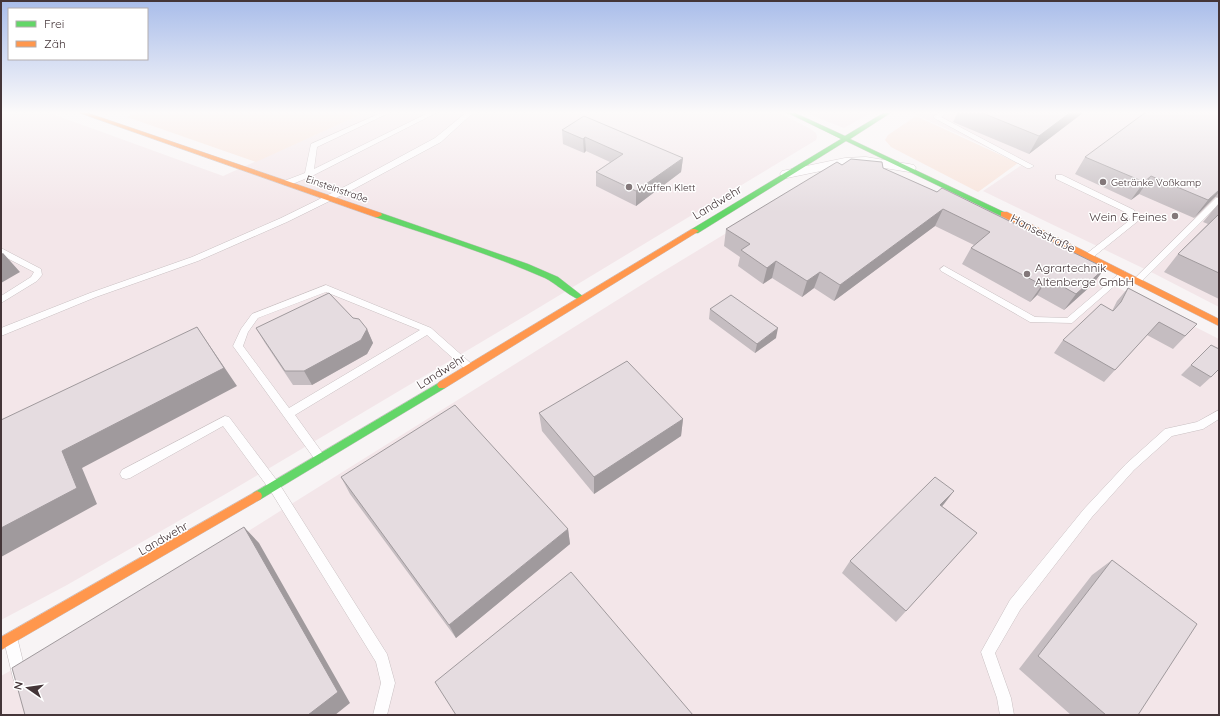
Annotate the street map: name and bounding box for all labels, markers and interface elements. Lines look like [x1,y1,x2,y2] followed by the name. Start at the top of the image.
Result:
[8,8,148,60] legend
[44,16,64,31] text: Frei
[44,36,66,51] text: Zäh
[304,172,370,206] street label: Einsteinstraße
[1111,176,1201,189] place label: Getränke Voßkamp
[1098,177,1108,187] marker: Getränke Voßkamp
[637,181,696,194] place label: Waffen Klett
[690,181,745,223] street label: Landwehr
[624,182,634,192] marker: Waffen Klett
[1089,209,1167,224] place label: Wein & Feines
[1008,210,1078,256] street label: Hansestraße
[1170,211,1180,221] marker: Wein & Feines
[1035,260,1134,289] place label: Agrartechnik Altenberge GmbH
[1022,269,1032,279] marker: Agrartechnik Altenberge GmbH
[414,350,469,392] street label: Landwehr
[135,518,191,558] street label: Landwehr
[8,668,48,708] north arrow
[11,680,26,691] text: N

